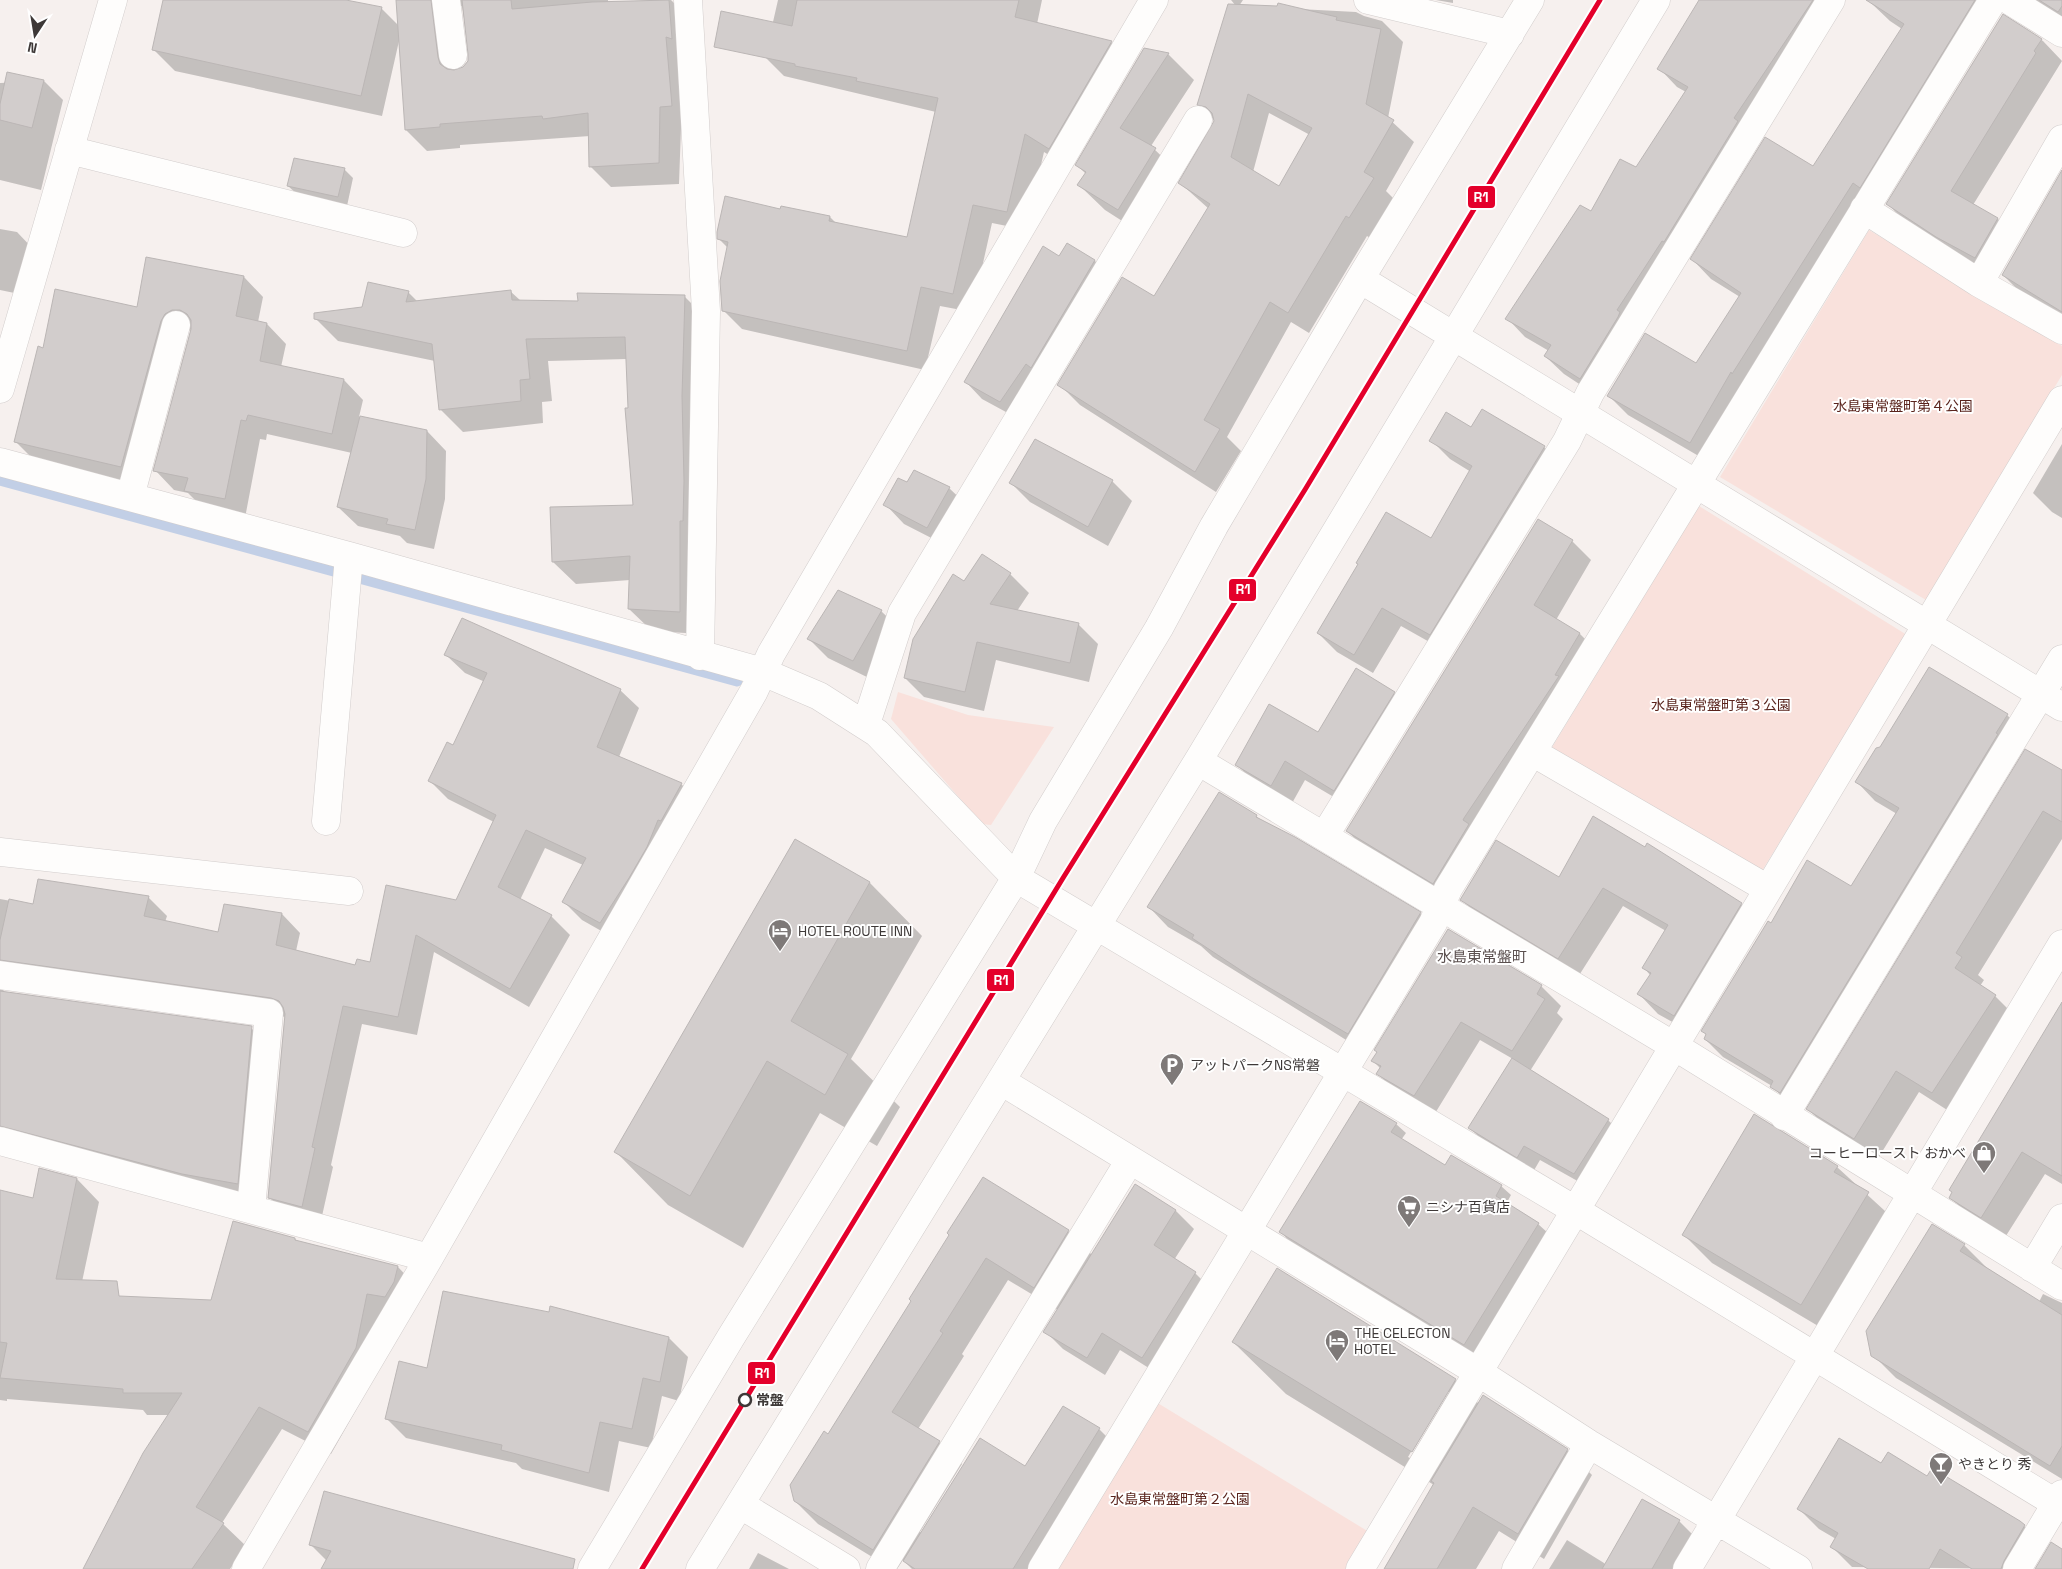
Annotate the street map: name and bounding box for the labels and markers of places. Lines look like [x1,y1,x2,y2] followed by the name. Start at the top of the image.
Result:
[767,918,793,952] hotel icon: HOTEL ROUTE INN
[798,922,912,940] place label: HOTEL ROUTE INN
[1159,1052,1185,1086] parking icon: アットパークNS常磐
[1190,1056,1320,1074] place label: アットパークNS常磐
[1971,1140,1997,1174] shop icon: コーヒーロースト おかべ
[1809,1144,1966,1162] place label: コーヒーロースト おかべ
[1396,1194,1422,1228] supermarket icon: ニシナ百貨店
[1426,1198,1510,1216] place label: ニシナ百貨店
[1354,1324,1451,1358] place label: THE CELECTON HOTEL
[1324,1328,1350,1362] hotel icon: THE CELECTON HOTEL
[756,1391,784,1409] place label: 常盤
[738,1393,752,1407] marker: 常盤
[1928,1451,1954,1485] bar icon: やきとり 秀
[1958,1455,2032,1473] place label: やきとり 秀

